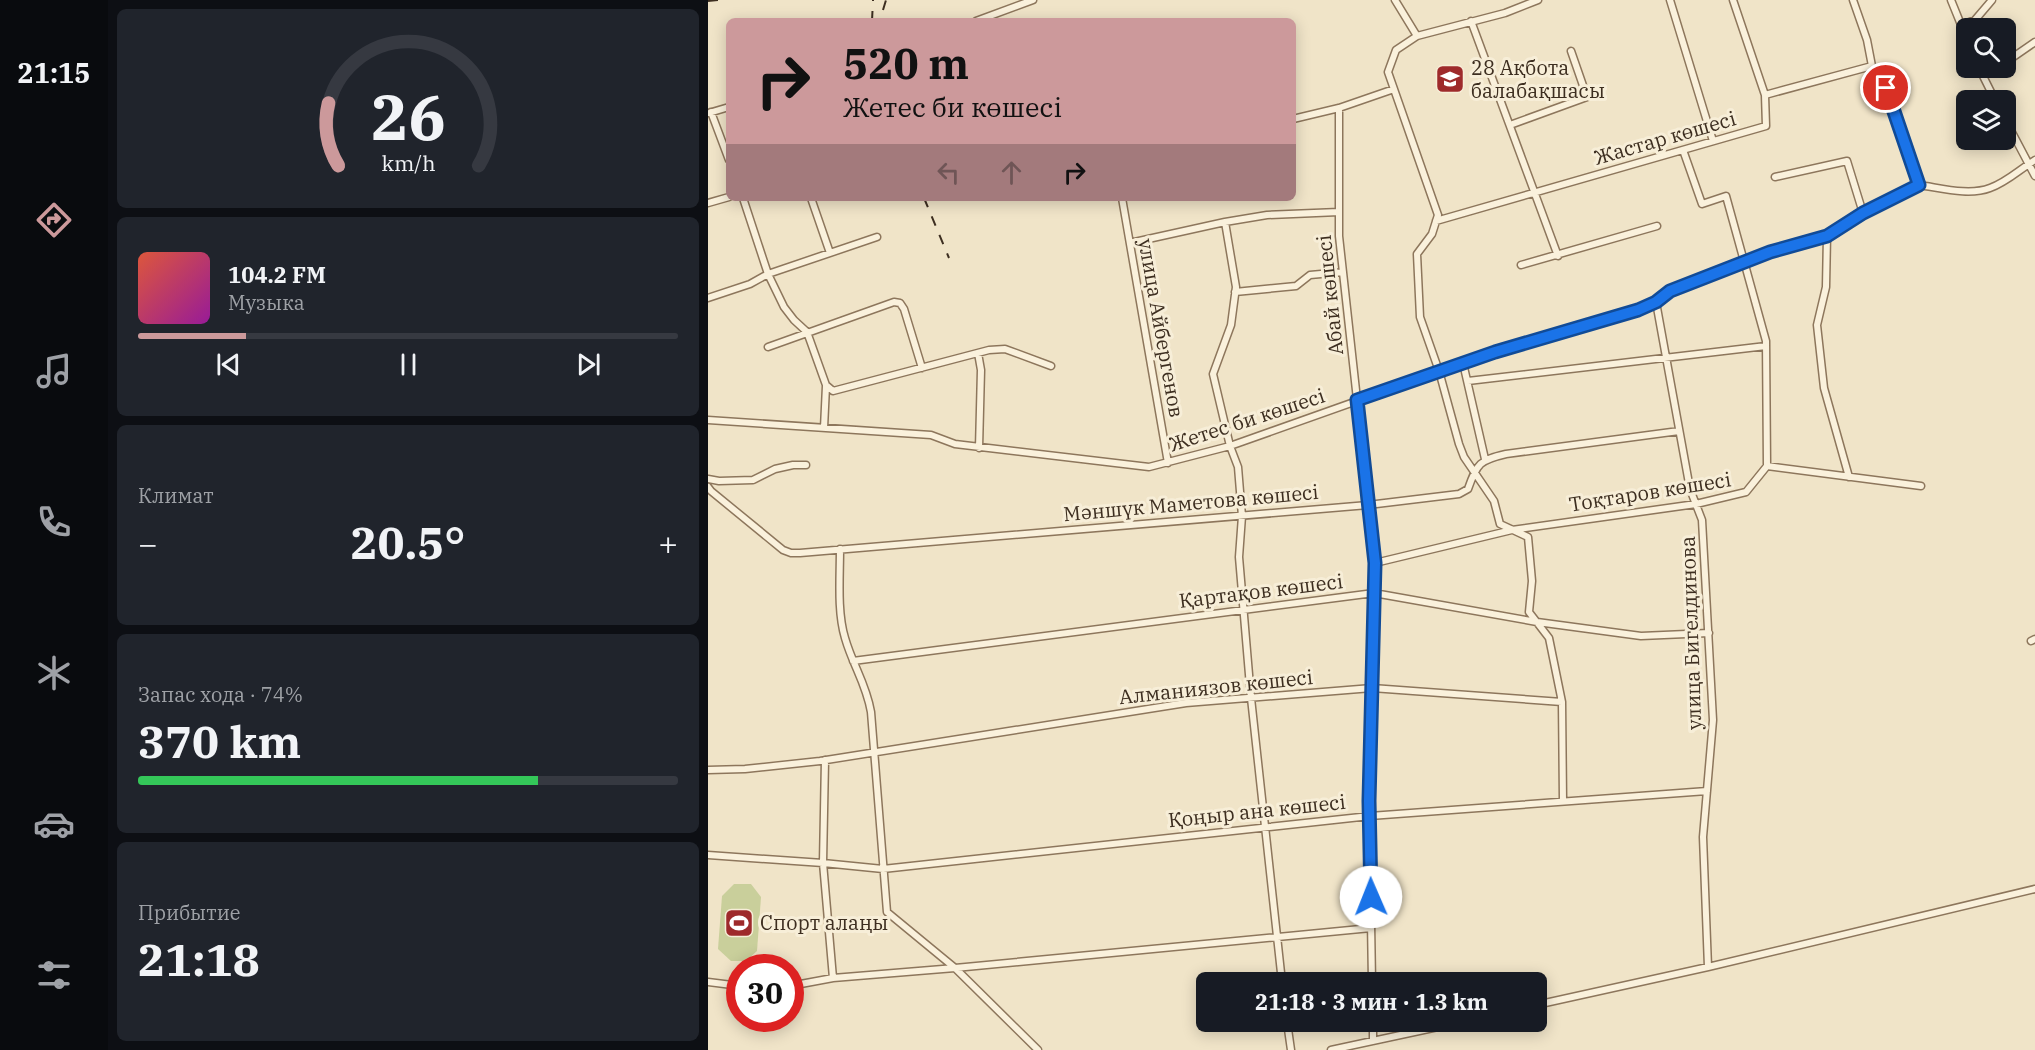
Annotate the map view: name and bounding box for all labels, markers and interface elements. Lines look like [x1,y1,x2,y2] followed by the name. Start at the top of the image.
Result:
[1956,18,2016,150] map controls
[1956,18,2016,78] button: search
[843,36,969,91] text: 520 m
[744,42,822,120] icon: right
[1471,54,1605,104] place label: 28 Ақбота балабақшасы
[18,55,90,90] text: 21:15
[1860,62,1911,113] pin
[1434,63,1466,95] school or university icon: 28 Ақбота балабақшасы
[1869,71,1902,104] icon: arrive
[371,76,445,157] text: 26
[843,89,1062,124] text: Жетес би көшесі
[1956,90,2016,150] button: layers
[1591,104,1739,171] street label: Жастар көшесі
[381,149,435,177] text: km/h
[932,156,965,189] icon: left
[995,156,1028,189] icon: ahead
[1058,156,1091,189] icon: right
[33,199,75,241] icon: directions
[1310,234,1349,357] street label: Абай көшесі
[1132,236,1191,419] street label: улица Айбергенов
[228,260,326,289] text: 104.2 FM
[228,289,305,316] text: Музыка
[212,348,245,381] icon: previous
[392,348,425,381] icon: pause
[572,348,605,381] icon: next
[33,350,75,392] icon: music
[1166,382,1328,457] street label: Жетес би көшесі
[1567,465,1733,518] street label: Тоқтаров көшесі
[1062,478,1320,527] street label: Мәншүк Маметова көшесі
[138,482,214,509] text: Климат
[33,501,75,543] icon: phone
[351,513,465,571] text: 20.5°
[138,522,158,565] text: −
[658,522,678,565] text: +
[1674,535,1707,730] street label: улица Бигелдинова
[1177,567,1344,614] street label: Қартақов көшесі
[33,652,75,694] icon: climate
[1118,663,1314,710] street label: Алманиязов көшесі
[138,681,303,708] text: Запас хода · 74%
[138,712,301,770] text: 370 km
[1167,788,1347,833] street label: Қоңыр ана көшесі
[33,803,75,845] icon: car
[1339,865,1403,929] position arrow
[138,899,241,926] text: Прибытие
[723,907,755,939] sports icon: Спорт алаңы
[760,909,888,936] place label: Спорт алаңы
[138,930,260,988] text: 21:18
[33,954,75,996] icon: filters
[726,954,804,1032] speed limit sign: 30
[1255,987,1488,1016] text: 21:18 · 3 мин · 1.3 km

